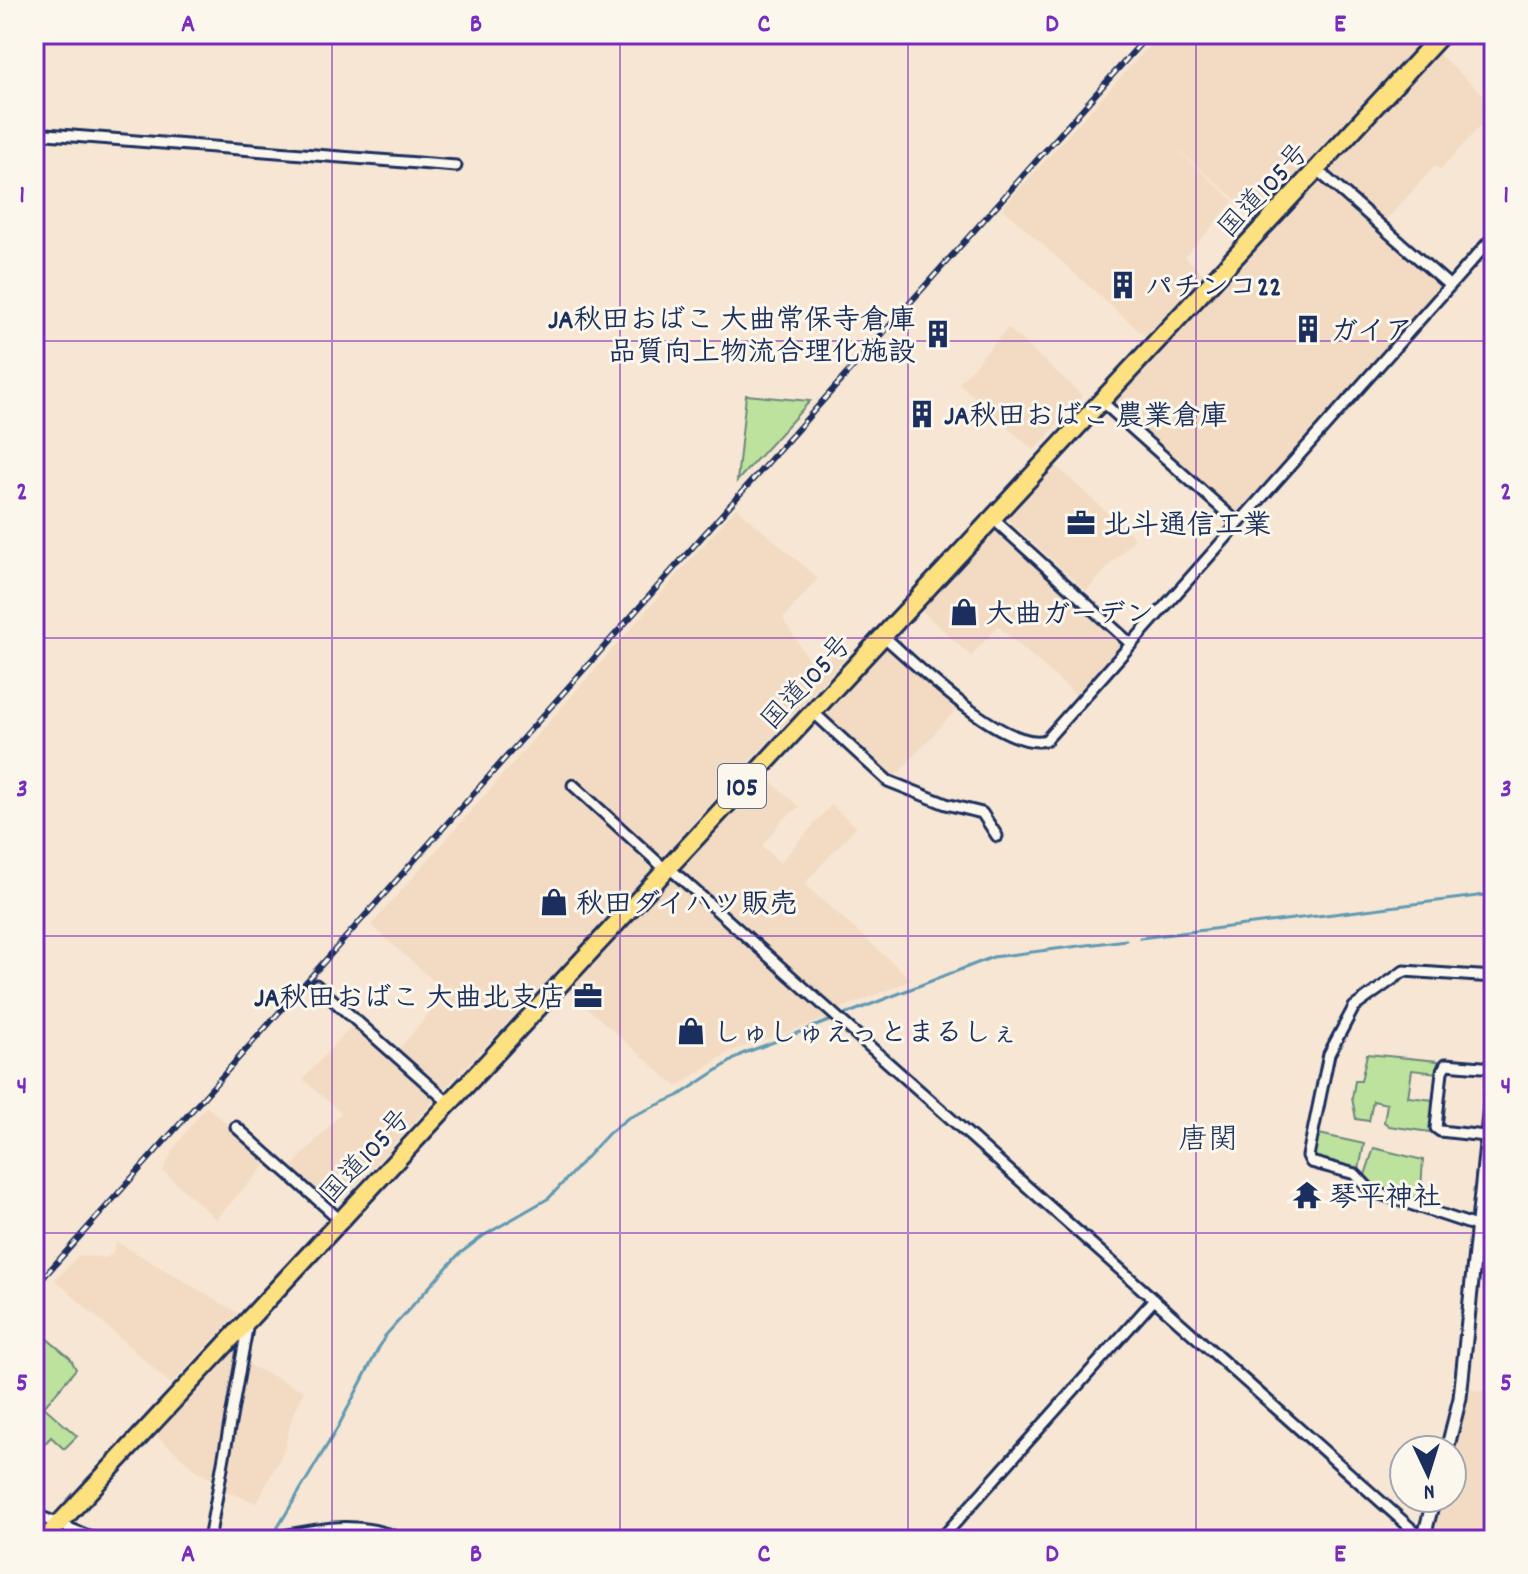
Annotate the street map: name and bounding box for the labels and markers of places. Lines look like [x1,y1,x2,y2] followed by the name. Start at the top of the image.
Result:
[1108,270,1138,300] building icon: パチンコ22
[1145,270,1281,310] place label: パチンコ22
[548,303,916,375] place label: JA秋田おばこ 大曲常保寺倉庫 品質向上物流合理化施設
[1293,314,1323,344] building icon: ガイア
[1330,314,1413,354] place label: ガイア
[923,319,953,349] building icon: JA秋田おばこ 大曲常保寺倉庫 品質向上物流合理化施設
[907,399,937,429] building icon: JA秋田おばこ 農業倉庫
[944,399,1228,439] place label: JA秋田おばこ 農業倉庫
[1066,508,1096,538] office icon: 北斗通信工業
[1103,508,1271,548] place label: 北斗通信工業
[949,597,979,627] shop icon: 大曲ガーデン
[986,597,1154,637] place label: 大曲ガーデン
[539,887,569,917] shop icon: 秋田ダイハツ販売
[576,887,797,927] place label: 秋田ダイハツ販売
[254,981,566,1021] place label: JA秋田おばこ 大曲北支店
[573,981,603,1011] office icon: JA秋田おばこ 大曲北支店
[676,1016,706,1046] shop icon: しゅしゅえっとまるしぇ
[713,1016,1019,1056] place label: しゅしゅえっとまるしぇ
[1292,1180,1322,1210] temple icon: 琴平神社
[1329,1180,1441,1220] place label: 琴平神社

